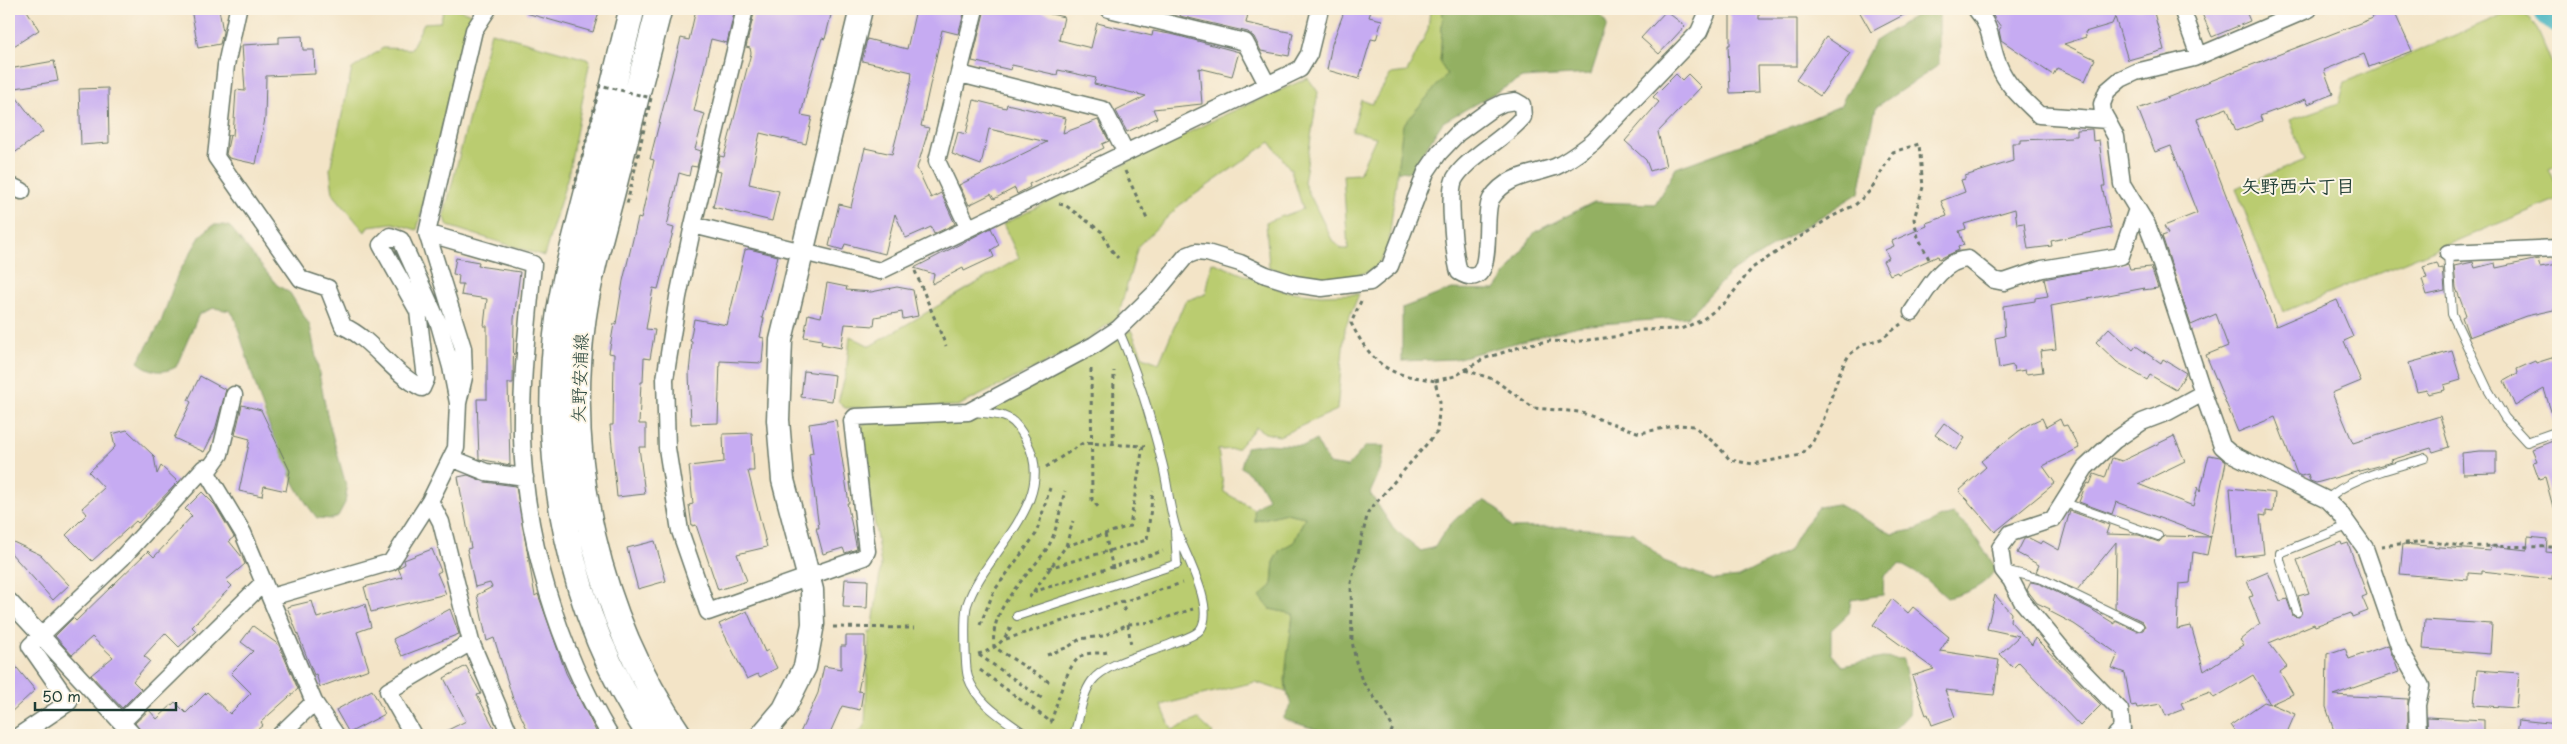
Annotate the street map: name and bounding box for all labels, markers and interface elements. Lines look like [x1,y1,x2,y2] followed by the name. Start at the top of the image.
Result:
[2241,171,2355,199] district label: 矢野西六丁目
[563,333,594,423] street label: 矢野安浦線
[35,679,176,711] scale bar
[42,684,81,707] text: 50 m

